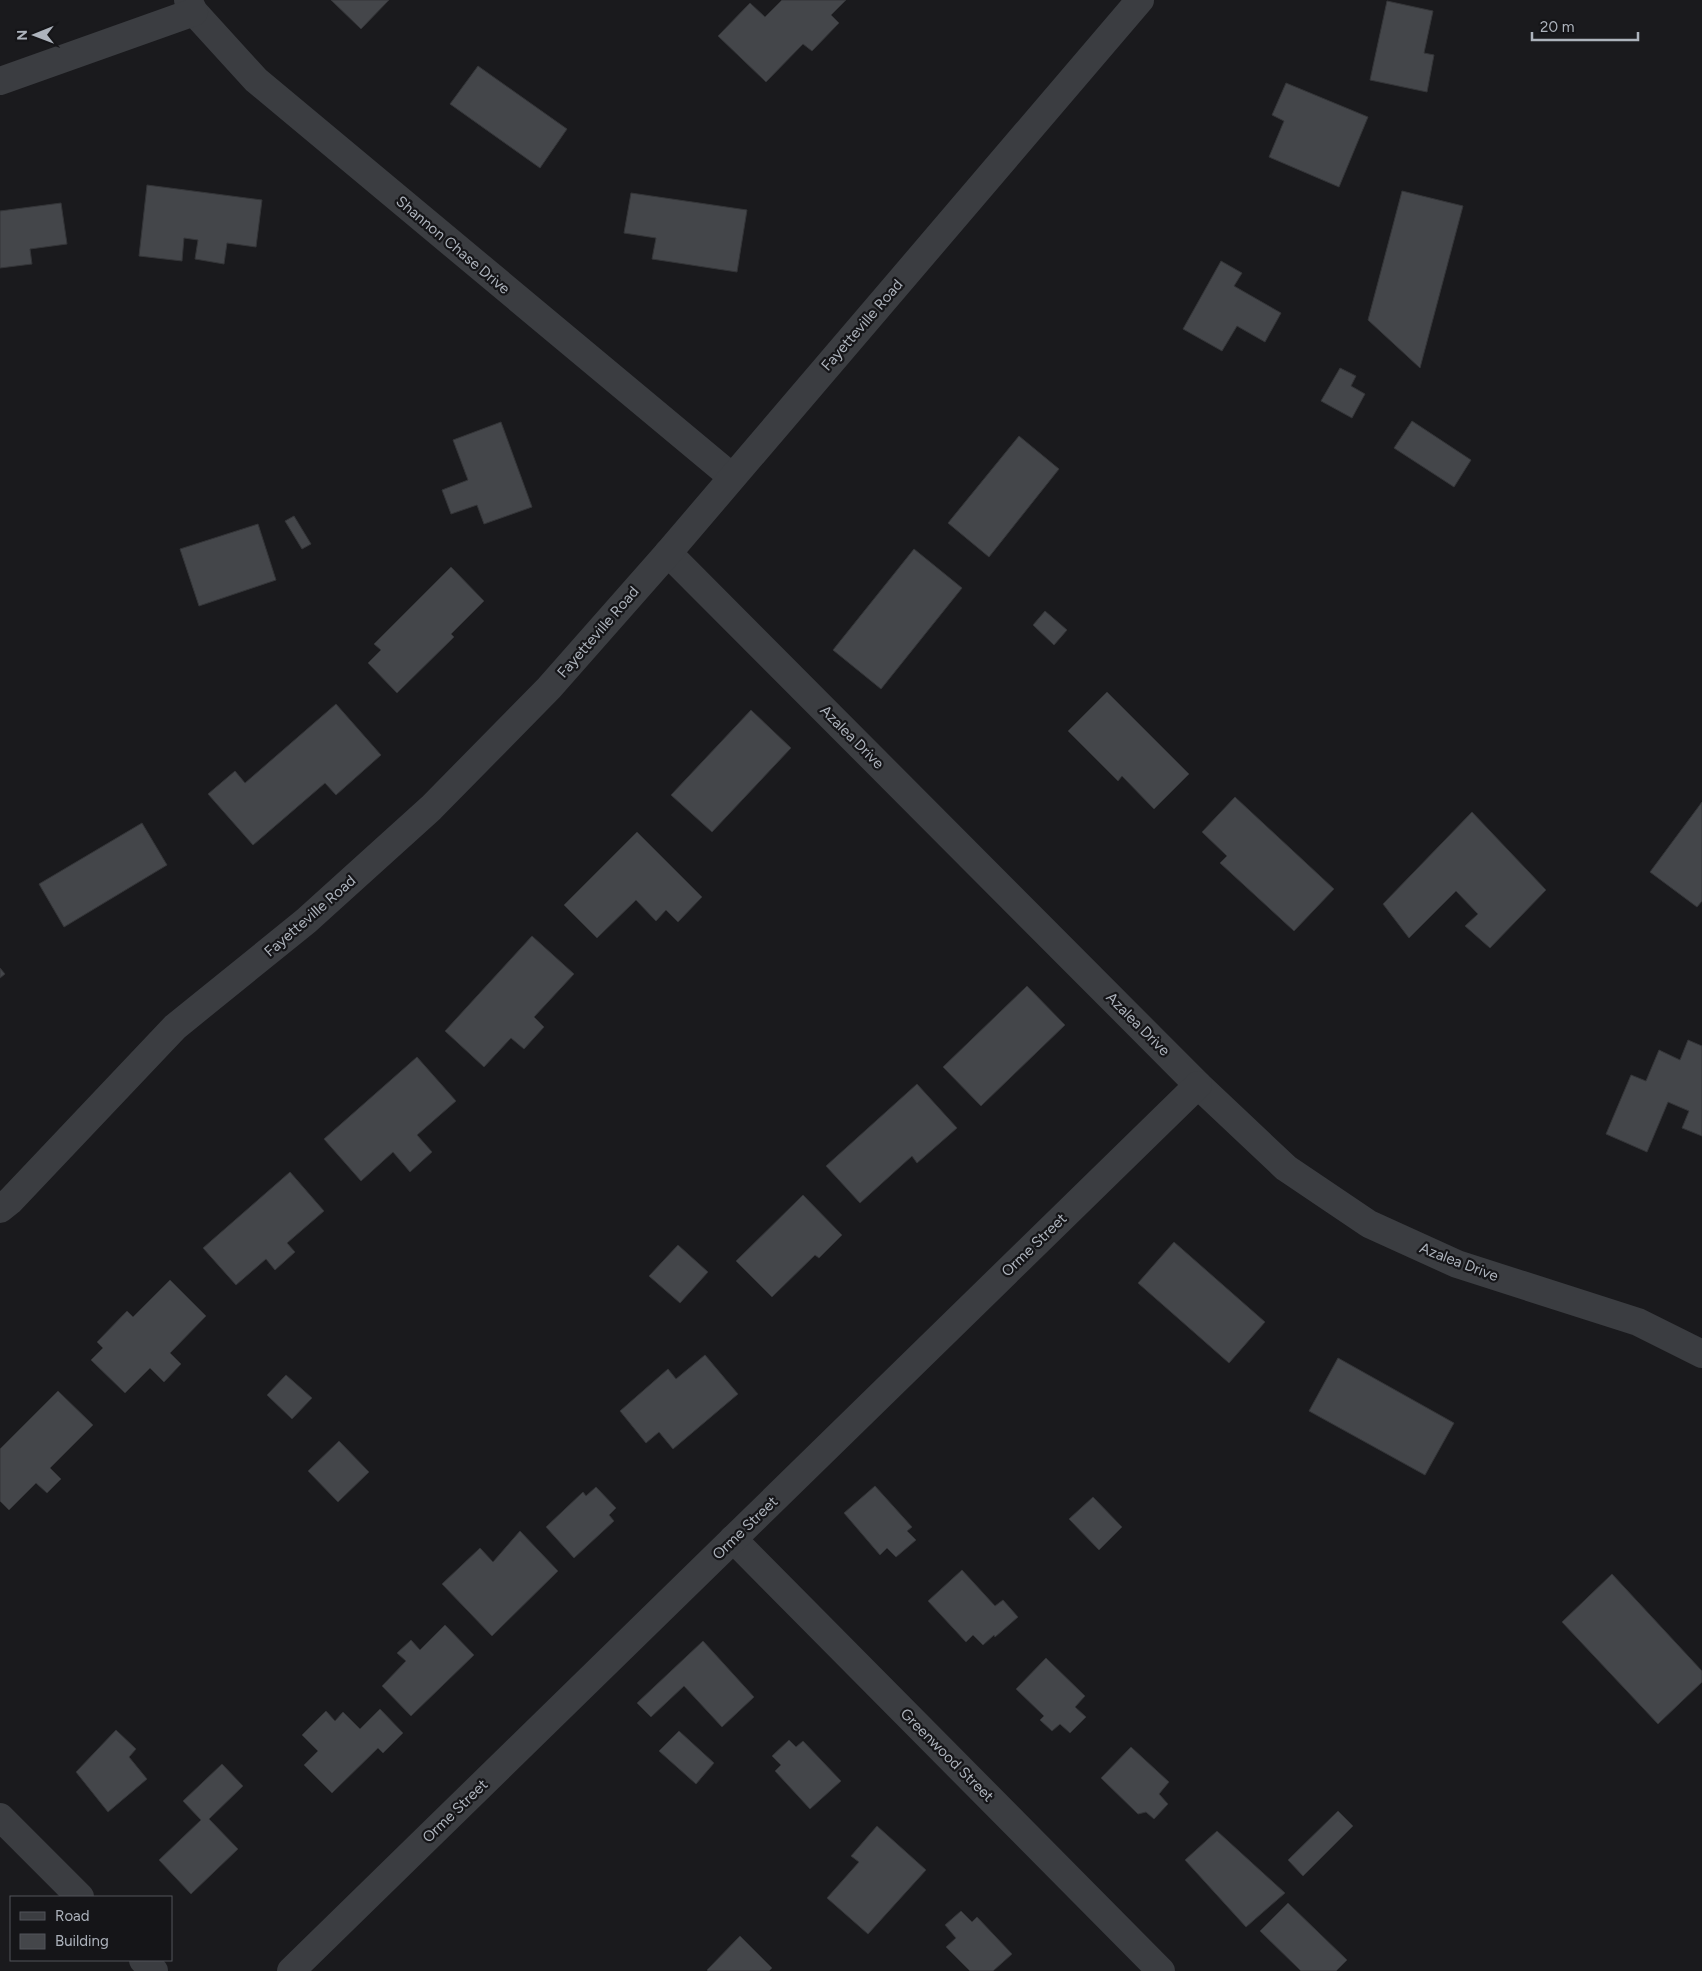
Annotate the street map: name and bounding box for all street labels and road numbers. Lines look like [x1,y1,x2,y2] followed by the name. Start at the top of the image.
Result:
[392,192,514,298] street label: Shannon Chase Drive
[817,276,907,374] street label: Fayetteville Road
[553,583,643,681] street label: Fayetteville Road
[816,701,888,773] street label: Azalea Drive
[261,871,359,961] street label: Fayetteville Road
[1102,988,1174,1060] street label: Azalea Drive
[998,1209,1070,1280] street label: Orme Street
[1417,1239,1501,1285] street label: Azalea Drive
[709,1492,781,1563] street label: Orme Street
[897,1705,998,1806] street label: Greenwood Street
[419,1775,491,1846] street label: Orme Street

